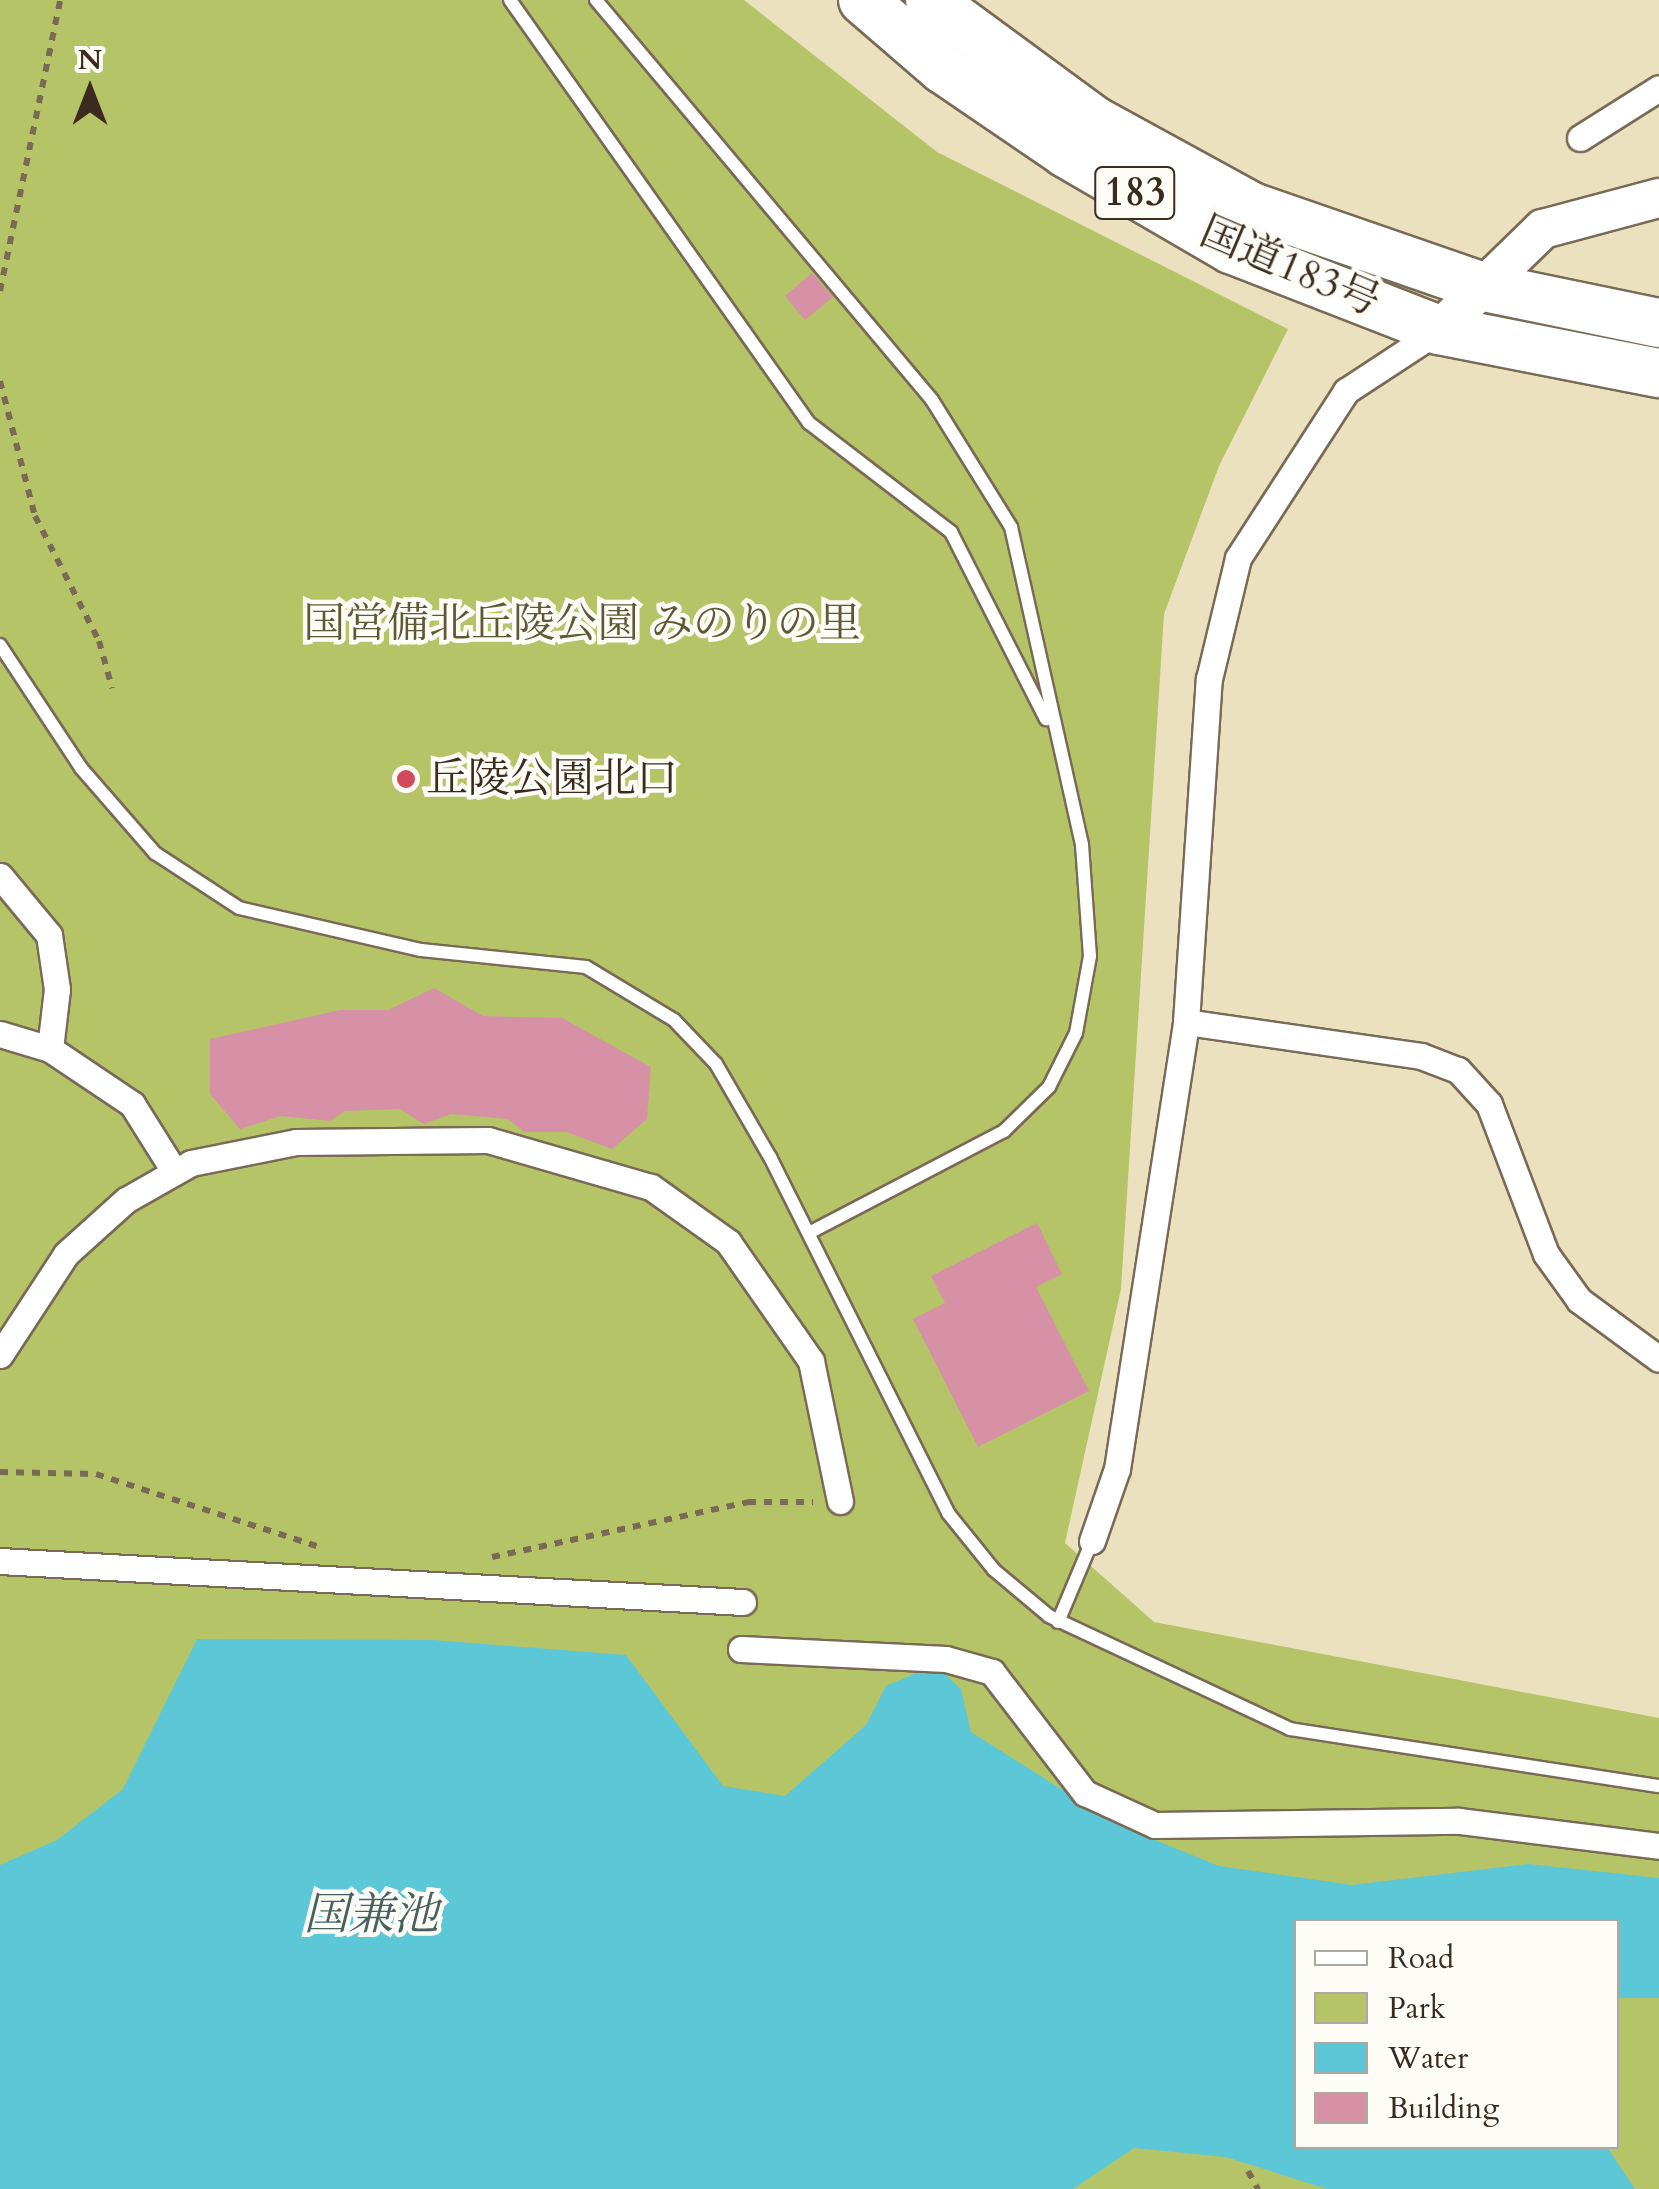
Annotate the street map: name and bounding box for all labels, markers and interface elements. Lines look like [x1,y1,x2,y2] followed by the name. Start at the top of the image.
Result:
[40,40,140,140] north arrow
[78,41,102,79] text: N
[1092,158,1178,228] road number: 183
[1192,207,1388,327] street label: 国道183号
[303,599,861,649] park label: 国営備北丘陵公園 みのりの里
[426,754,678,804] place label: 丘陵公園北口
[395,768,417,790] marker: 丘陵公園北口
[304,1888,438,1942] water label: 国兼池
[1294,1919,1619,2149] legend
[1388,1938,1454,1979] text: Road
[1388,1988,1446,2029] text: Park
[1388,2038,1468,2079] text: Water
[1388,2088,1499,2129] text: Building

